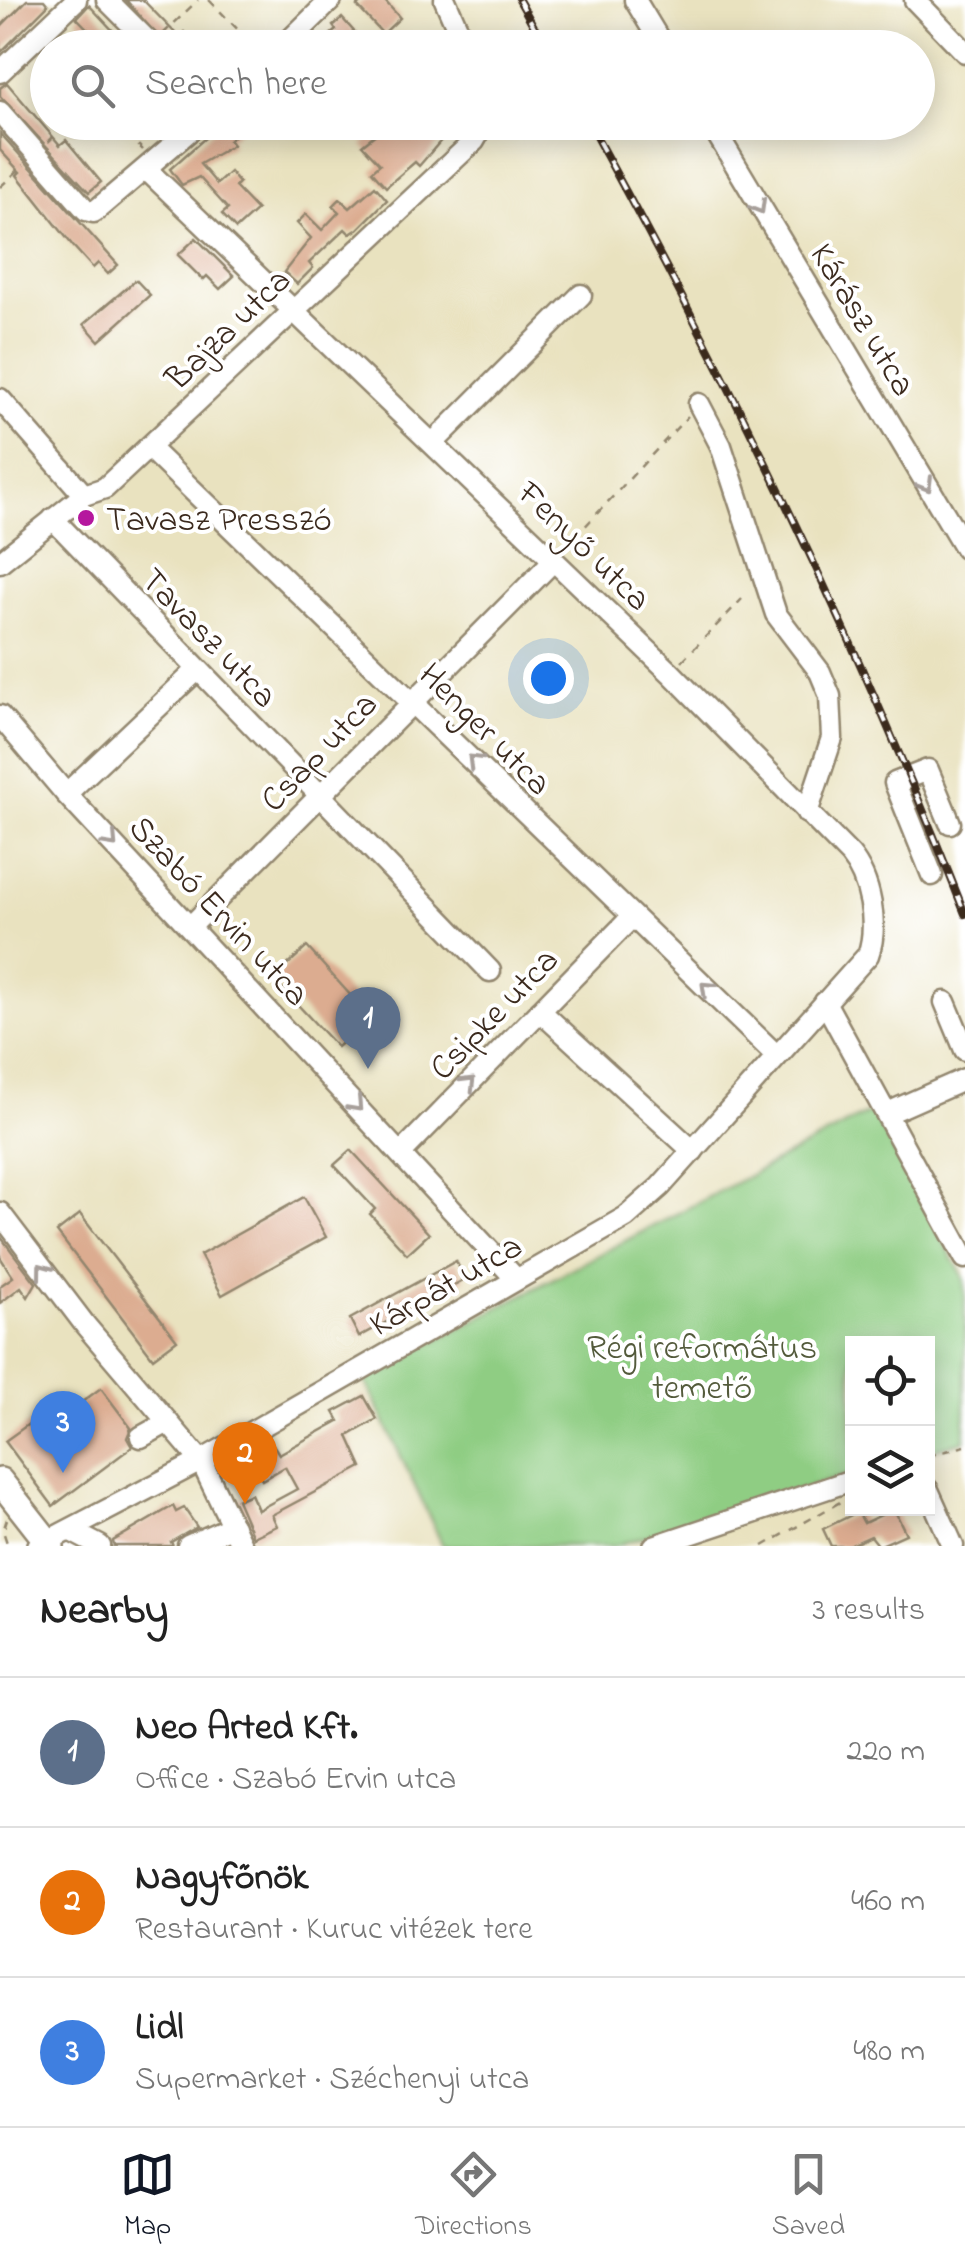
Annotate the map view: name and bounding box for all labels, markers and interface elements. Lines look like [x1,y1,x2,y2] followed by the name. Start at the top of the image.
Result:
[30,30,935,140] search box
[145,57,327,113] text: Search here
[65,58,120,113] icon: search
[746,196,766,214] one-way arrow
[795,235,927,407] street label: Kárász utca
[154,257,304,404] street label: Bajza utca
[503,470,661,625] street label: Fenyő utca
[914,474,933,492] one-way arrow
[106,496,332,547] place label: Tavasz Presszó
[75,507,97,529] marker: Tavasz Presszó
[127,557,288,721] street label: Tavasz utca
[405,652,562,809] street label: Henger utca
[523,653,574,704] your location
[250,682,391,825] street label: Csap utca
[468,755,486,773] one-way arrow
[115,805,320,1020] street label: Szabó Ervin utca
[99,830,117,848] one-way arrow
[419,938,572,1093] street label: Csipke utca
[700,982,719,1000] one-way arrow
[336,986,400,1069] pin: 1
[457,1077,475,1095] one-way arrow
[344,1093,362,1112] one-way arrow
[361,1223,533,1351] street label: Kárpát utca
[37,1263,55,1281] one-way arrow
[587,1324,817,1415] park label: Régi református temető
[845,1336,935,1516] map controls
[845,1336,935,1426] button: locate
[30,1390,96,1473] pin: 3
[212,1422,278,1504] pin: 2
[845,1426,935,1516] button: layers
[40,1581,168,1642] text: Nearby
[813,1588,925,1635] text: 3 results
[135,1701,358,1757] text: Neo Arted Kft.
[67,1729,78,1776] text: 1
[847,1729,925,1776] text: 220 m
[135,1757,456,1804] text: Office · Szabó Ervin utca
[135,1851,309,1907] text: Nagyfőnök
[65,1879,80,1926] text: 2
[851,1879,925,1926] text: 460 m
[135,1907,532,1954] text: Restaurant · Kuruc vitézek tere
[135,2001,184,2057] text: Lidl
[66,2029,79,2076] text: 3
[853,2029,925,2076] text: 480 m
[135,2057,529,2104] text: Supermarket · Széchenyi utca
[120,2147,175,2248] tab: Map
[415,2147,532,2248] tab: Directions
[772,2147,845,2248] tab: Saved

